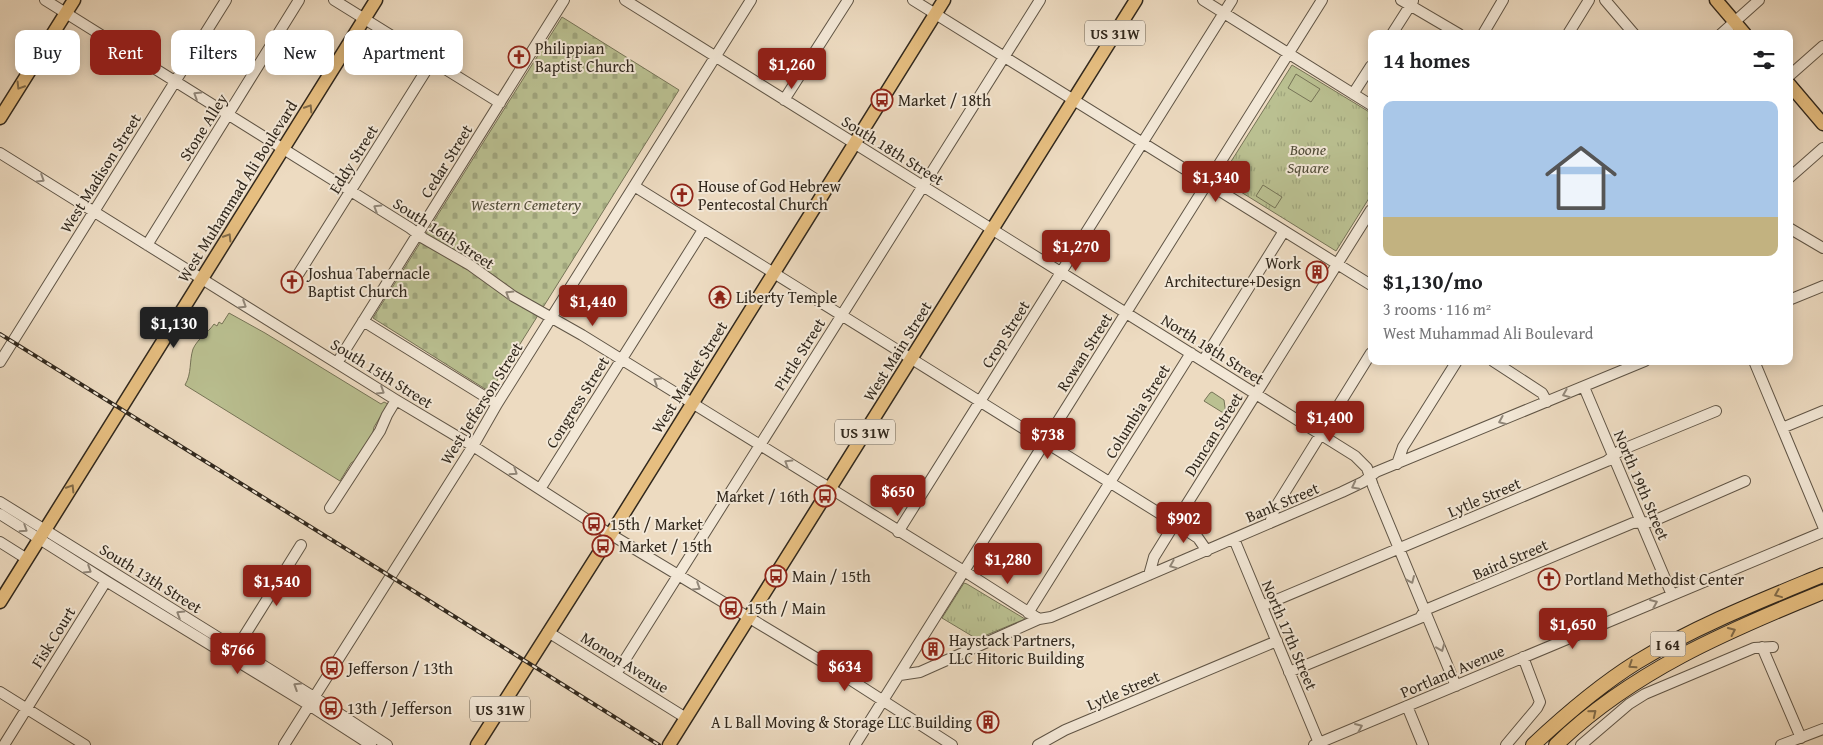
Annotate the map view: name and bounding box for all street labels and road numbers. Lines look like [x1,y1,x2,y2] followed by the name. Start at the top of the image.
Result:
[1085,20,1145,46] road number: US 31W
[173,88,233,166] street label: Stone Alley
[171,95,303,287] street label: West Muhammad Ali Boulevard
[53,108,147,238] street label: West Madison Street
[837,109,949,191] street label: South 18th Street
[414,119,478,203] street label: Cedar Street
[322,120,384,198] street label: Eddy Street
[388,191,500,275] street label: South 16th Street
[975,295,1035,373] street label: Crop Street
[857,296,938,406] street label: West Main Street
[1050,308,1118,396] street label: Rowan Street
[1157,308,1269,390] street label: North 18th Street
[767,313,831,395] street label: Pirtle Street
[645,316,733,438] street label: West Market Street
[326,332,438,414] street label: South 15th Street
[434,337,529,469] street label: West Jefferson Street
[539,351,615,453] street label: Congress Street
[1098,359,1176,463] street label: Columbia Street
[1178,387,1249,481] street label: Duncan Street
[835,420,895,444] road number: US 31W
[1608,426,1676,544] street label: North 19th Street
[1444,471,1525,523] street label: Lytle Street
[1242,476,1323,528] street label: Bank Street
[1468,532,1552,586] street label: Baird Street
[95,537,207,619] street label: South 13th Street
[1256,576,1324,694] street label: North 17th Street
[25,601,81,672] street label: Fisk Court
[576,625,674,699] street label: Monon Avenue
[1650,632,1686,656] road number: I 64
[1396,638,1508,704] street label: Portland Avenue
[1083,664,1164,716] street label: Lytle Street
[470,696,530,722] road number: US 31W

